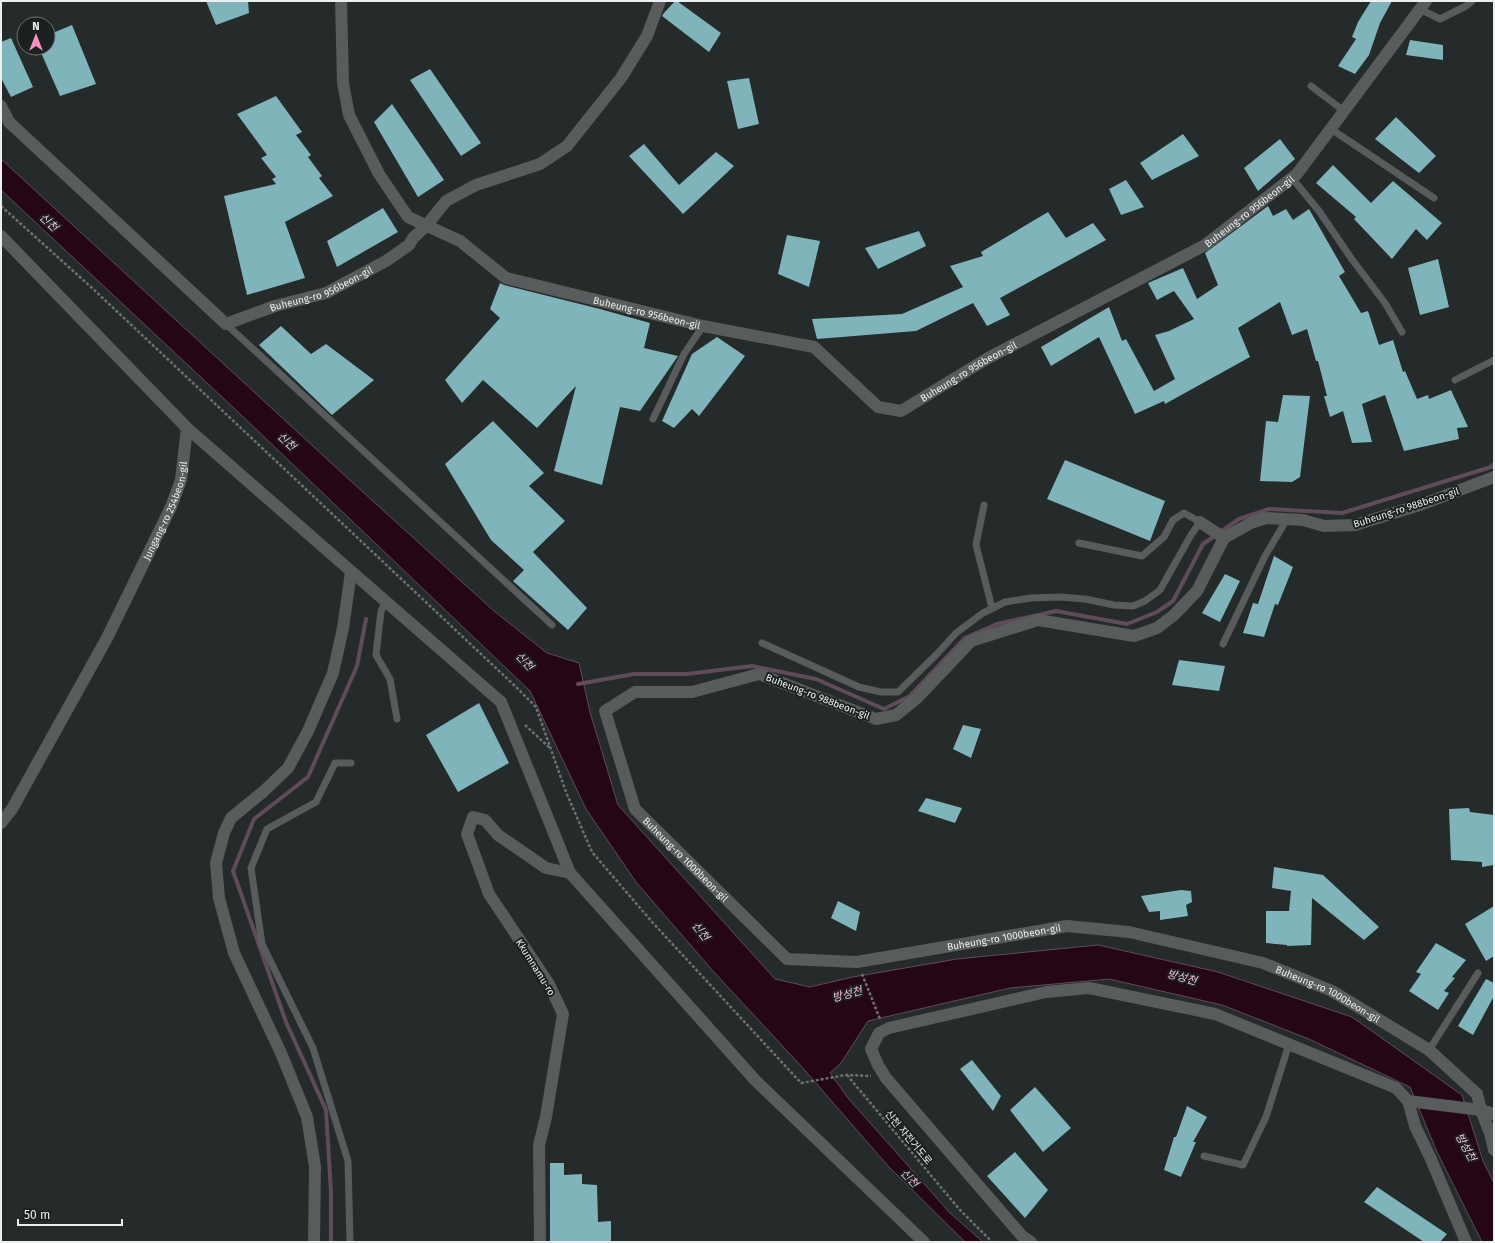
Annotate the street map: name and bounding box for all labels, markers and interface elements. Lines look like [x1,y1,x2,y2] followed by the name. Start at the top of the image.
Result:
[16,16,56,56] north arrow
[32,20,40,33] text: N
[1203,173,1297,250] street label: Buheung-ro 956beon-gil
[37,211,62,235] water label: 신천
[268,264,375,314] street label: Buheung-ro 956beon-gil
[592,294,702,332] street label: Buheung-ro 956beon-gil
[918,339,1019,405] street label: Buheung-ro 956beon-gil
[275,430,300,454] water label: 신천
[141,461,190,562] street label: Jungang-ro 254beon-gil
[1352,485,1461,531] street label: Buheung-ro 988beon-gil
[513,650,538,674] water label: 신천
[764,672,871,722] street label: Buheung-ro 988beon-gil
[640,815,731,905] street label: Buheung-ro 1000beon-gil
[689,919,713,945] water label: 신천
[946,922,1062,953] street label: Buheung-ro 1000beon-gil
[513,937,557,998] street label: Kkumnamu-ro
[1274,964,1382,1026] street label: Buheung-ro 1000beon-gil
[1166,967,1200,988] water label: 방성천
[831,984,865,1005] water label: 방성천
[882,1108,934,1167] street label: 신천 자전거도로
[1453,1131,1480,1165] water label: 방성천
[898,1167,923,1191] water label: 신천
[18,1201,122,1227] scale bar
[24,1208,50,1222] text: 50 m

